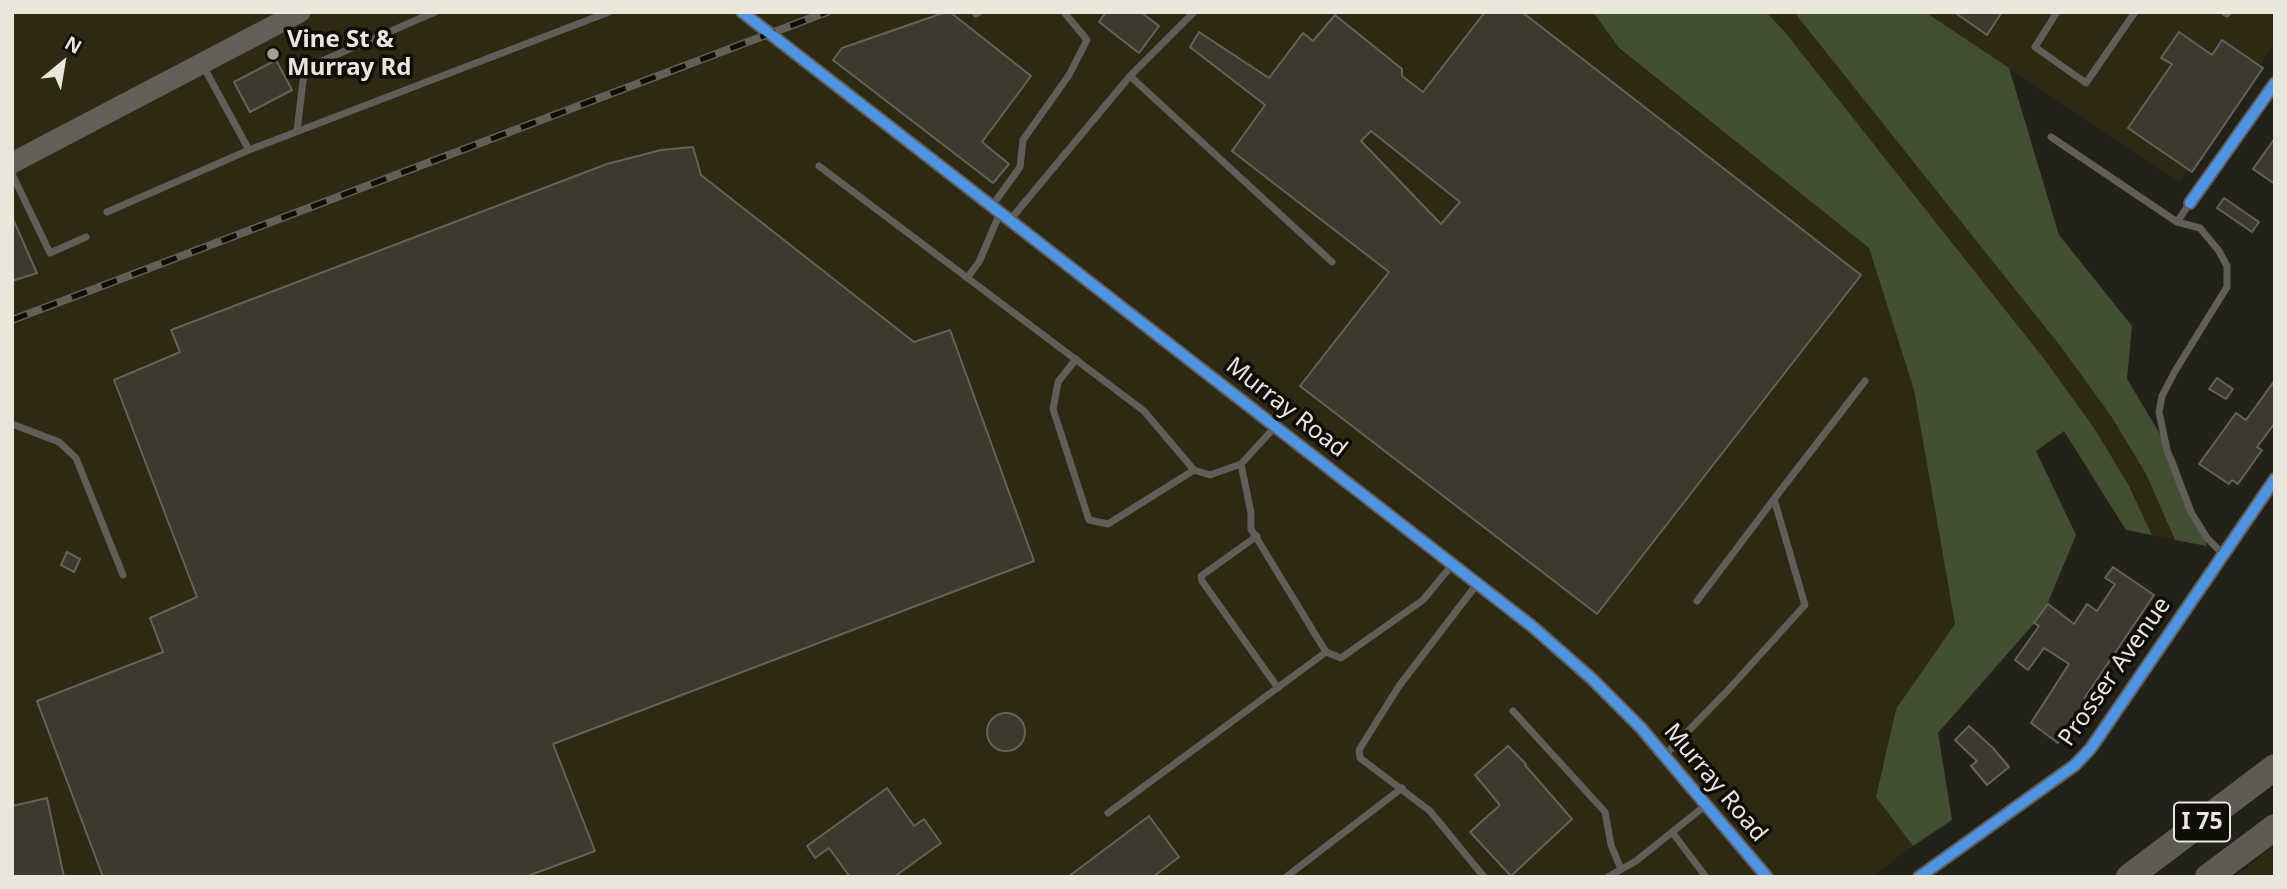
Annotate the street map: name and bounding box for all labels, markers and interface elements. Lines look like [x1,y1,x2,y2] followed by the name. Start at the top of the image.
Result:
[287,26,411,82] place label: Vine St & Murray Rd
[28,28,98,98] north arrow
[60,30,87,60] text: N
[265,46,281,62] marker: Vine St & Murray Rd
[1220,352,1352,464] street label: Murray Road
[2053,592,2177,752] street label: Prosser Avenue
[1657,718,1773,848] street label: Murray Road
[2174,802,2230,842] road number: I 75

